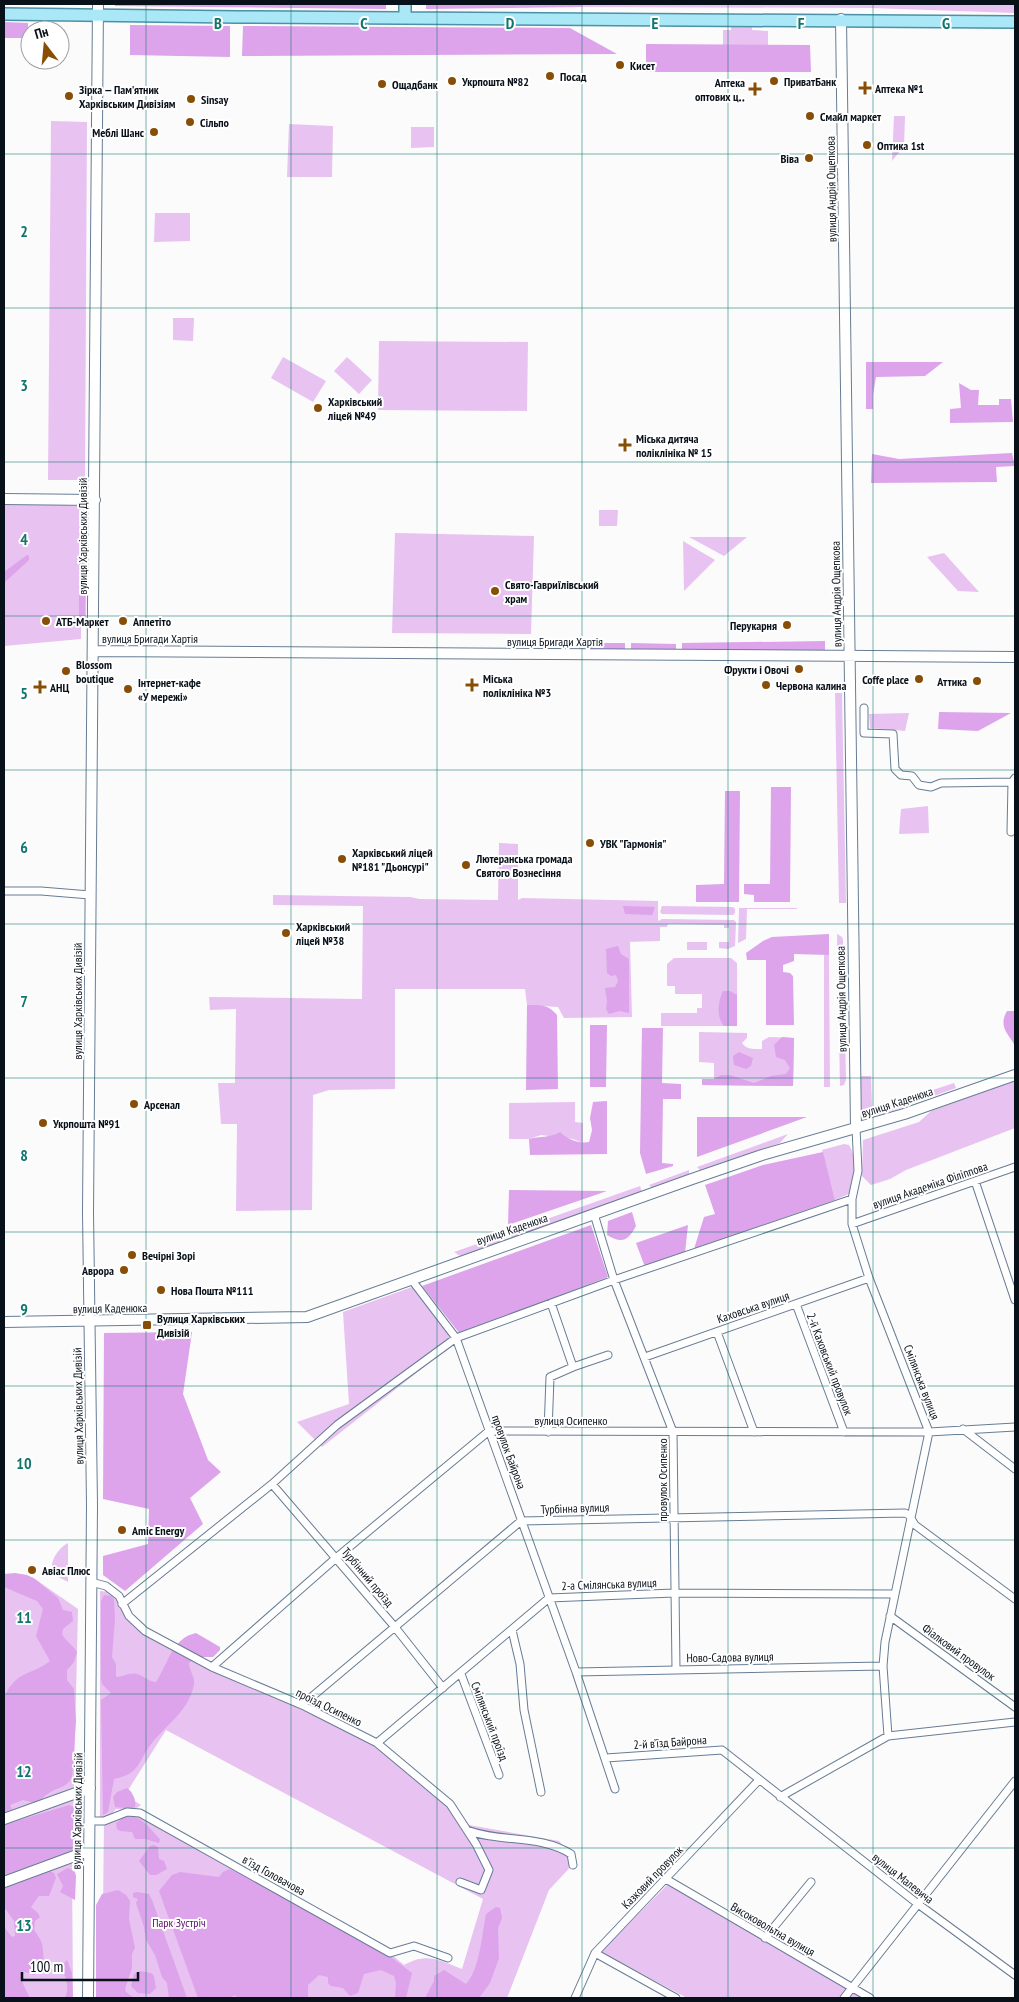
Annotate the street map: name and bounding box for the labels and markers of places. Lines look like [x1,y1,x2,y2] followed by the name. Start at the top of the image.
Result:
[630,58,656,73] place label: Кисет
[614,59,626,71] marker: Кисет
[560,69,587,84] place label: Посад
[544,70,556,82] marker: Посад
[461,74,529,89] place label: Укрпошта №82
[784,74,836,89] place label: ПриватБанк
[446,75,458,87] marker: Укрпошта №82
[695,75,745,104] place label: Аптека оптових ц‥
[768,75,780,87] marker: ПриватБанк
[392,77,438,92] place label: Ощадбанк
[376,78,388,90] marker: Ощадбанк
[874,81,924,96] place label: Аптека №1
[79,82,176,111] place label: Зірка — Пам'ятник Харківським Дивізіям
[859,82,871,94] marker: Аптека №1
[749,83,761,95] marker: Аптека оптових ц‥
[63,90,75,102] marker: Зірка — Пам'ятник Харківським Дивізіям
[201,92,229,107] place label: Sinsay
[185,93,197,105] marker: Sinsay
[820,109,882,124] place label: Смайл маркет
[804,110,816,122] marker: Смайл маркет
[200,115,230,130] place label: Сільпо
[184,116,196,128] marker: Сільпо
[92,125,145,140] place label: Меблі Шанс
[148,126,160,138] marker: Меблі Шанс
[877,138,925,153] place label: Оптика 1st
[861,139,873,151] marker: Оптика 1st
[780,151,799,166] place label: Віва
[803,152,815,164] marker: Віва
[327,394,382,423] place label: Харківський ліцей №49
[312,402,324,414] marker: Харківський ліцей №49
[636,431,712,460] place label: Міська дитяча поліклініка № 15
[618,438,632,452] marker: Міська дитяча поліклініка № 15
[505,577,599,606] place label: Свято-Гавриїлівський храм
[489,585,501,597] marker: Свято-Гавриїлівський храм
[55,614,109,629] place label: АТБ-Маркет
[132,614,172,629] place label: Аппетіто
[40,615,52,627] marker: АТБ-Маркет
[117,615,129,627] marker: Аппетіто
[730,618,777,633] place label: Перукарня
[781,619,793,631] marker: Перукарня
[76,657,114,686] place label: Blossom boutique
[724,662,789,677] place label: Фрукти і Овочі
[793,663,805,675] marker: Фрукти і Овочі
[60,665,72,677] marker: Blossom boutique
[483,671,551,700] place label: Міська поліклініка №3
[862,672,909,687] place label: Coffe place
[913,673,925,685] marker: Coffe place
[936,674,967,689] place label: Аттика
[138,675,201,704] place label: Інтернет-кафе «У мережі»
[971,675,983,687] marker: Аттика
[465,678,479,692] marker: Міська поліклініка №3
[776,678,846,693] place label: Червона калина
[760,679,772,691] marker: Червона калина
[49,680,69,695] place label: АНЦ
[34,681,46,693] marker: АНЦ
[122,683,134,695] marker: Інтернет-кафе «У мережі»
[599,836,666,851] place label: УВК "Гармонія"
[584,837,596,849] marker: УВК "Гармонія"
[352,845,433,874] place label: Харківський ліцей №181 "Дьонсурі"
[475,851,573,880] place label: Лютеранська громада Святого Вознесіння
[336,853,348,865] marker: Харківський ліцей №181 "Дьонсурі"
[460,859,472,871] marker: Лютеранська громада Святого Вознесіння
[295,919,350,948] place label: Харківський ліцей №38
[280,927,292,939] marker: Харківський ліцей №38
[143,1097,180,1112] place label: Арсенал
[128,1098,140,1110] marker: Арсенал
[52,1116,120,1131] place label: Укрпошта №91
[37,1117,49,1129] marker: Укрпошта №91
[142,1248,196,1263] place label: Вечірні Зорі
[126,1249,138,1261] marker: Вечірні Зорі
[81,1263,114,1278] place label: Аврора
[118,1264,130,1276] marker: Аврора
[171,1283,254,1298] place label: Нова Пошта №111
[155,1284,167,1296] marker: Нова Пошта №111
[157,1311,246,1340] place label: Вулиця Харківських Дивізій
[141,1319,153,1331] marker: Вулиця Харківських Дивізій
[131,1523,185,1538] place label: Amic Energy
[116,1524,128,1536] marker: Amic Energy
[41,1563,91,1578] place label: Авіас Плюс
[26,1564,38,1576] marker: Авіас Плюс

